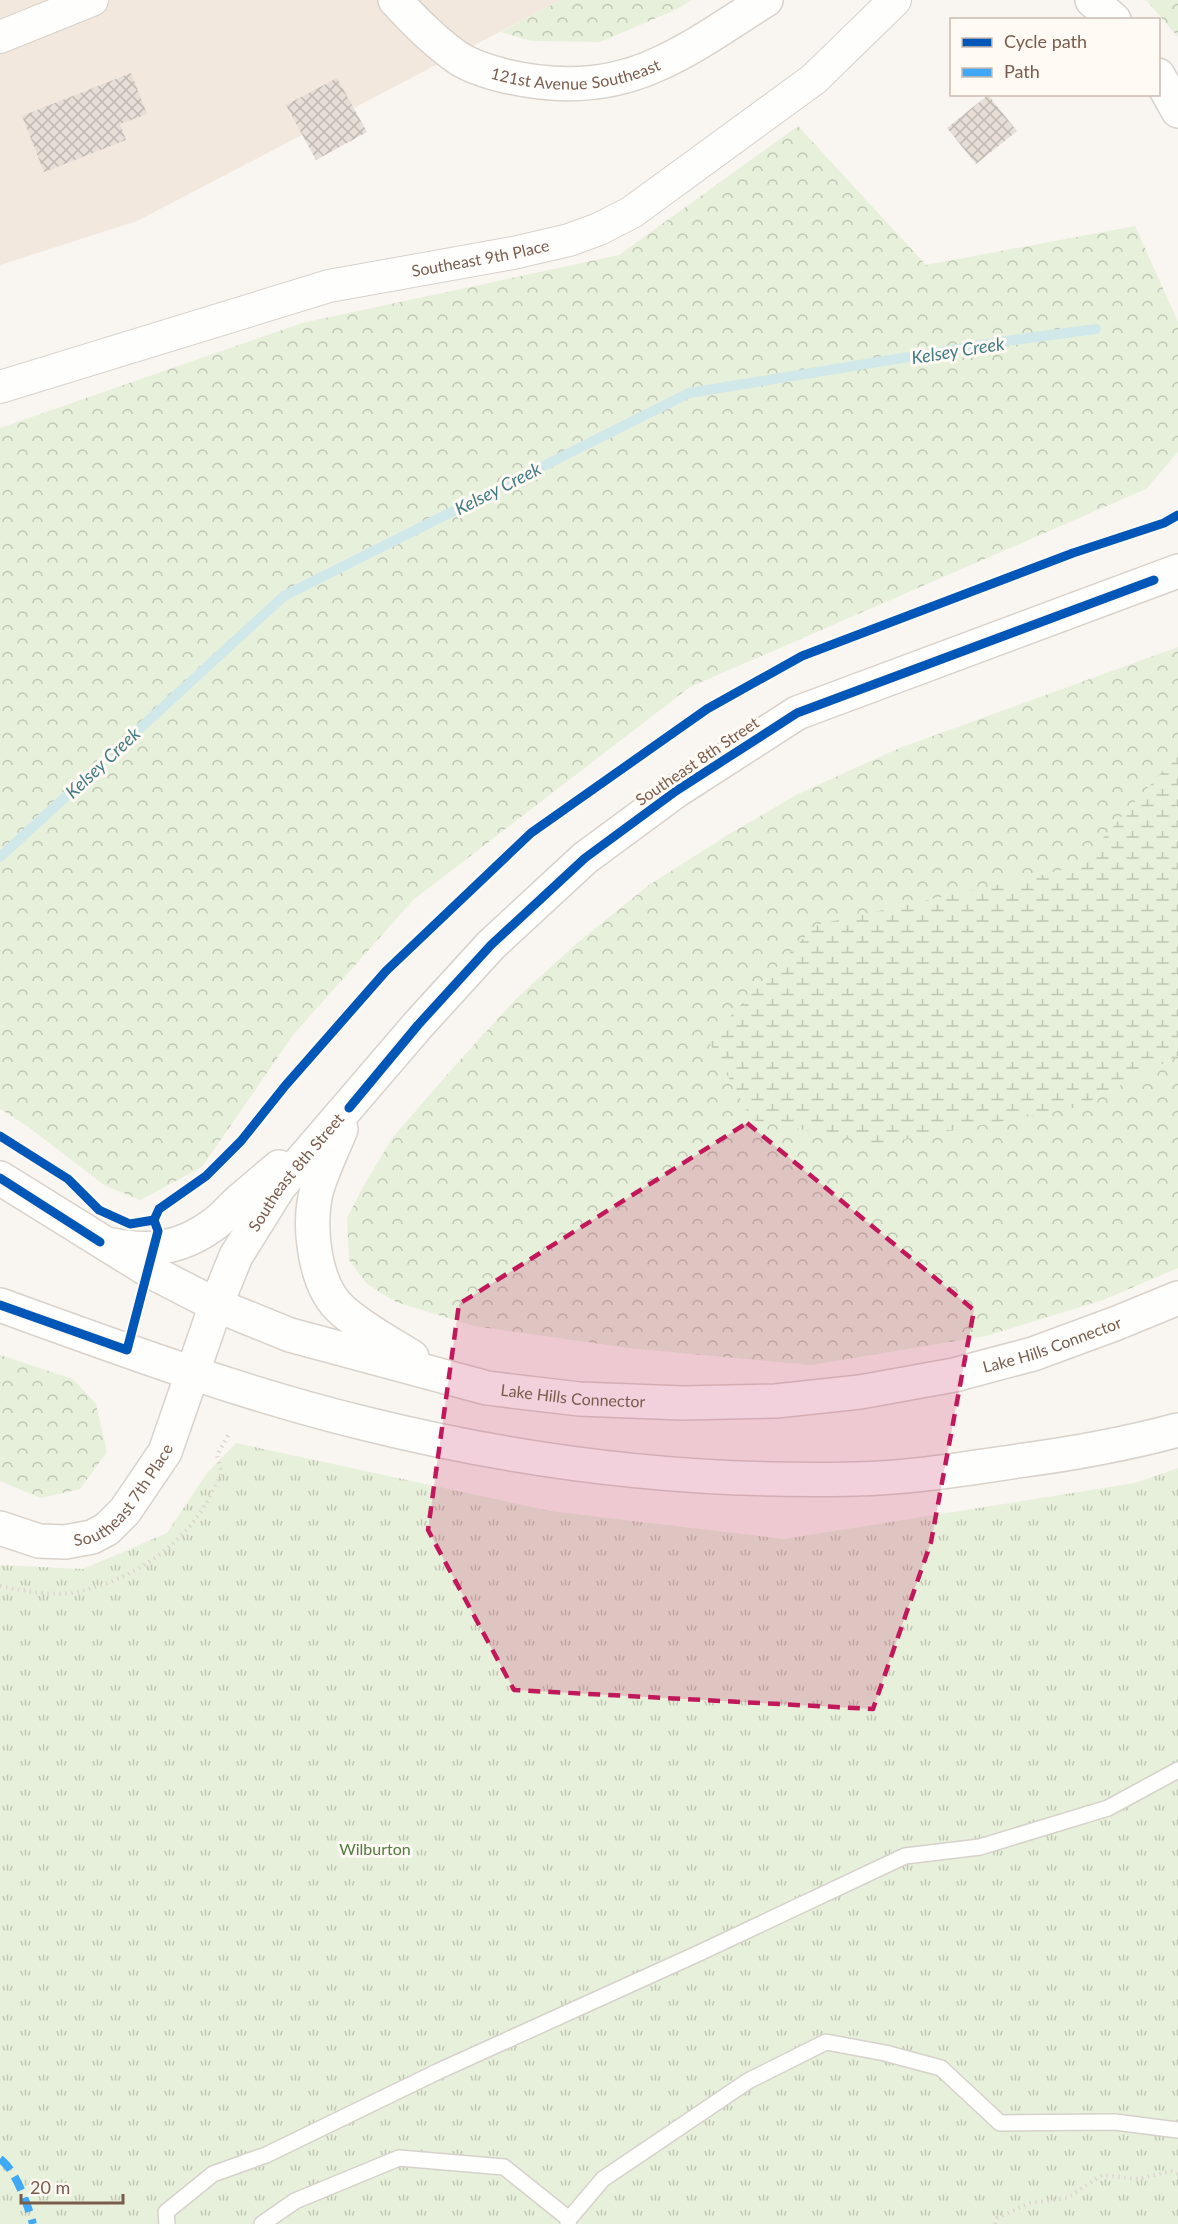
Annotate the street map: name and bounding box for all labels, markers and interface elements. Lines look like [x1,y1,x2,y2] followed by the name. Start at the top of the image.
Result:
[950,18,1160,96] legend
[1004,30,1087,52] text: Cycle path
[489,54,663,93] street label: 121st Avenue Southeast
[1004,60,1040,82] text: Path
[410,235,551,280] street label: Southeast 9th Place
[910,332,1006,368] water label: Kelsey Creek
[451,457,545,519] water label: Kelsey Creek
[631,712,762,809] street label: Southeast 8th Street
[60,722,144,802] water label: Kelsey Creek
[244,1109,347,1235] street label: Southeast 8th Street
[980,1312,1124,1376] street label: Lake Hills Connector
[500,1380,646,1411] street label: Lake Hills Connector
[72,1442,176,1549] street label: Southeast 7th Place
[339,1839,411,1858] park label: Wilburton
[21,2167,123,2205] scale bar
[30,2176,70,2198] text: 20 m

